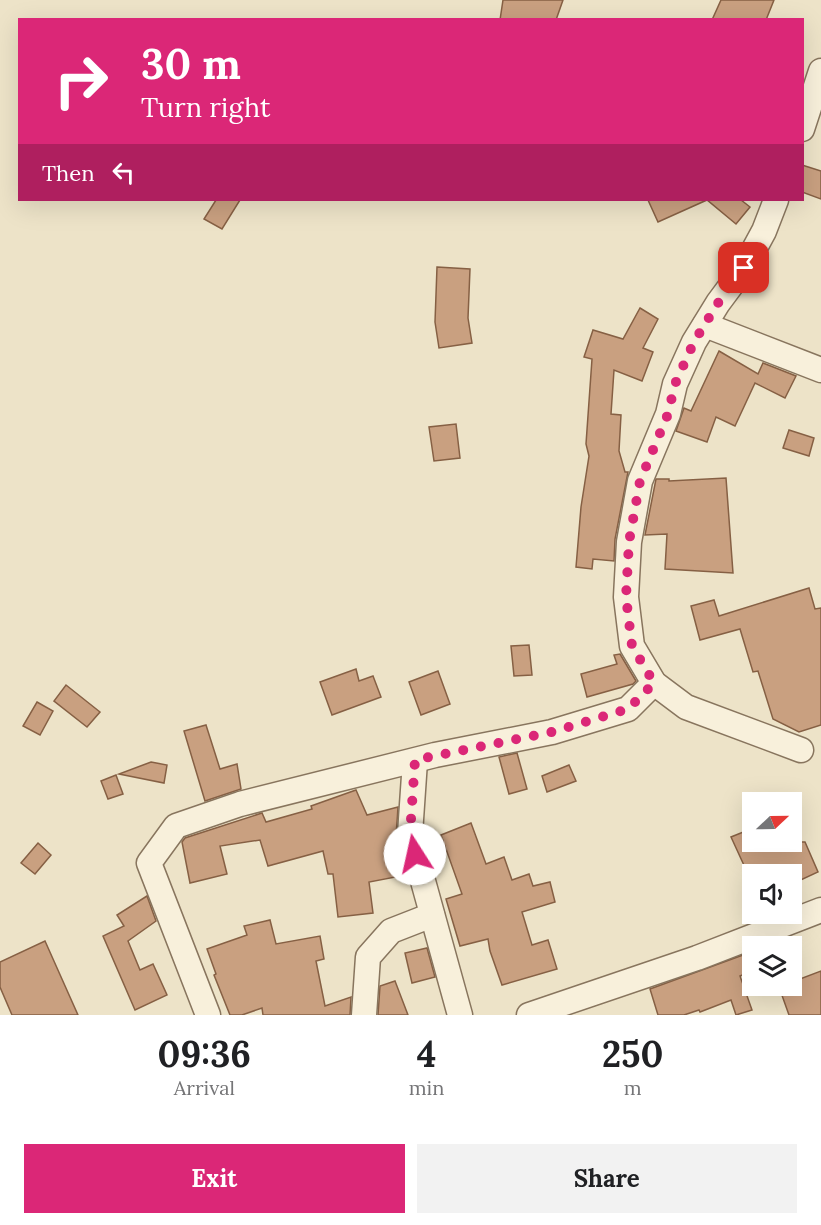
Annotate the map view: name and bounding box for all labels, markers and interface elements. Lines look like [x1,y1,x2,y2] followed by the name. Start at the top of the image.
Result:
[141,37,241,91] text: 30 m
[42,42,120,120] icon: right
[141,90,270,124] text: Turn right
[107,156,140,189] icon: left
[42,159,95,187] text: Then
[718,242,769,293] pin
[727,251,760,284] icon: arrive
[742,792,802,852] north arrow
[742,792,802,996] map controls
[383,822,447,886] position arrow
[742,864,802,924] button: sound
[742,936,802,996] button: layers
[158,1031,251,1077] text: 09:36
[417,1031,436,1077] text: 4
[602,1031,663,1077] text: 250
[174,1075,235,1100] text: Arrival
[409,1075,444,1100] text: min
[624,1075,642,1100] text: m
[24,1144,405,1213] button: Exit
[417,1144,797,1213] button: Share

